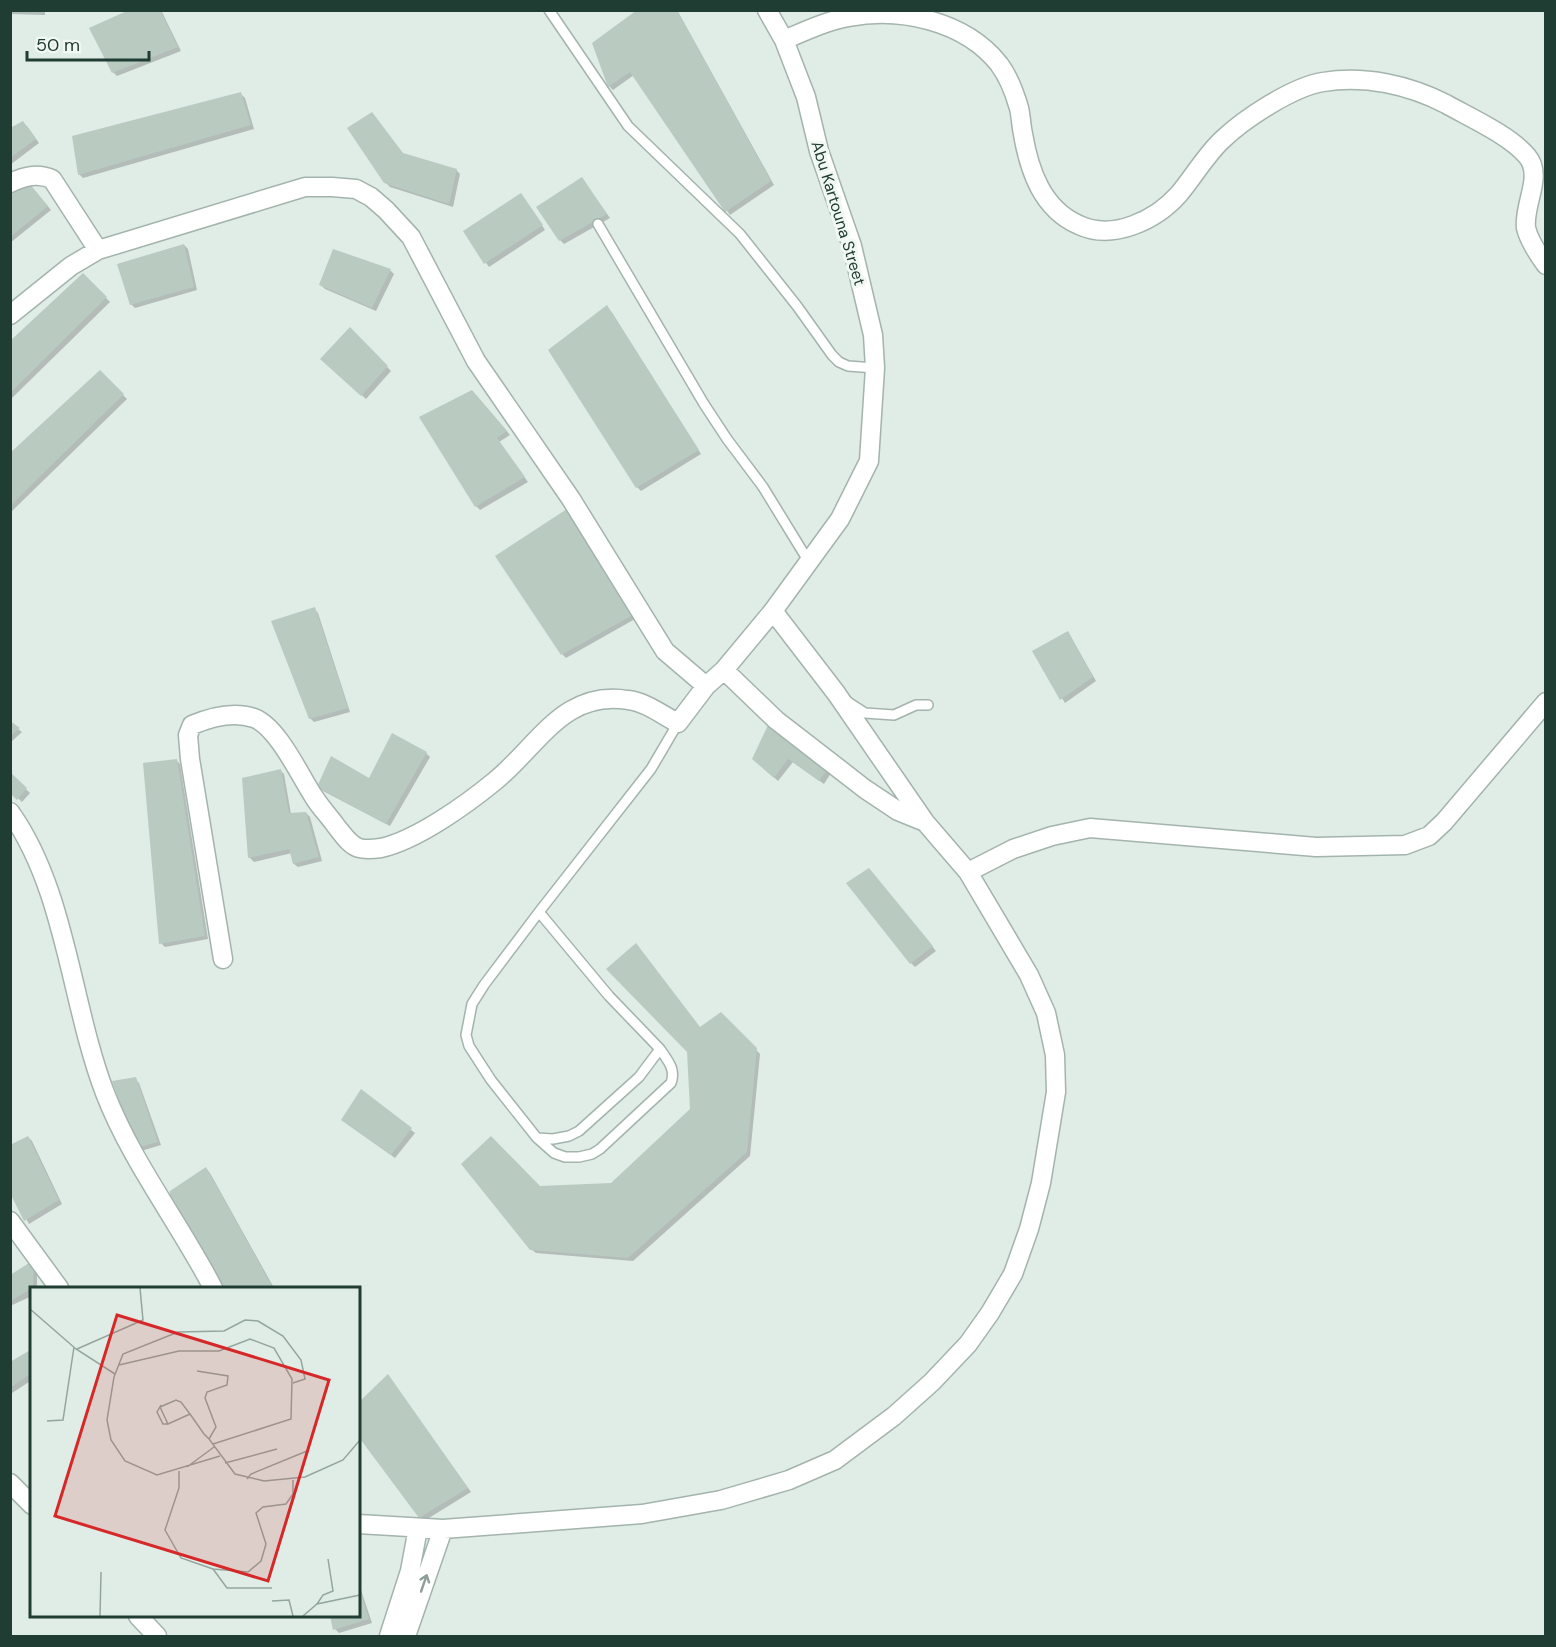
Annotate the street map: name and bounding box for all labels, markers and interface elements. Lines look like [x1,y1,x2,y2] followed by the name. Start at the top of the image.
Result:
[27,24,148,62] scale bar
[36,33,80,57] text: 50 m
[807,138,870,288] street label: Abu Kartouna Street
[30,1287,360,1617] inset map
[420,1574,431,1592] one-way arrow

